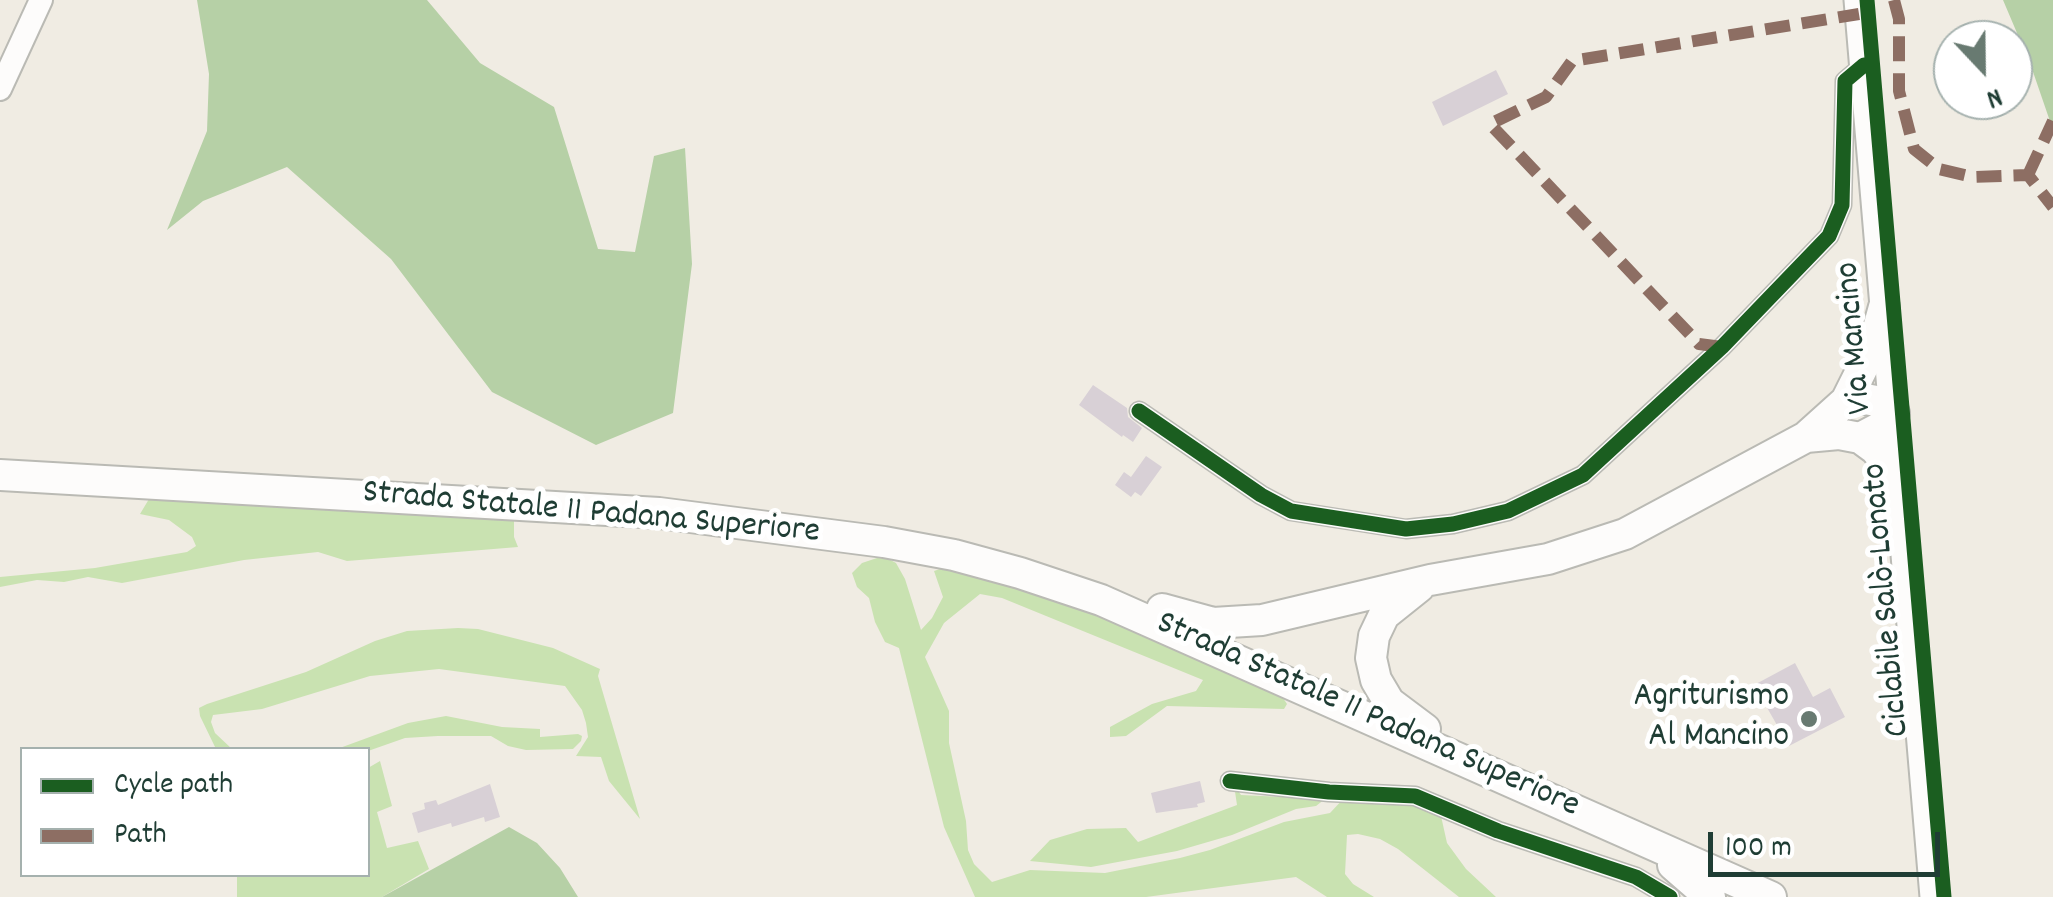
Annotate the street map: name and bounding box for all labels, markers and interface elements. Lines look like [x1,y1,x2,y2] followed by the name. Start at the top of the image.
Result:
[1933,20,2033,120] north arrow
[1980,75,2007,117] text: N
[1829,260,1885,416] street label: Via Mancino
[1856,461,1922,739] street label: Ciclabile Salò-Lonato
[361,474,821,556] street label: Strada Statale 11 Padana Superiore
[1149,604,1585,830] street label: Strada Statale 11 Padana Superiore
[1633,678,1789,760] place label: Agriturismo Al Mancino
[1798,708,1820,730] marker: Agriturismo Al Mancino
[20,747,370,877] legend
[114,765,233,808] text: Cycle path
[1713,812,1946,874] scale bar
[114,815,167,858] text: Path
[1725,828,1792,871] text: 100 m

